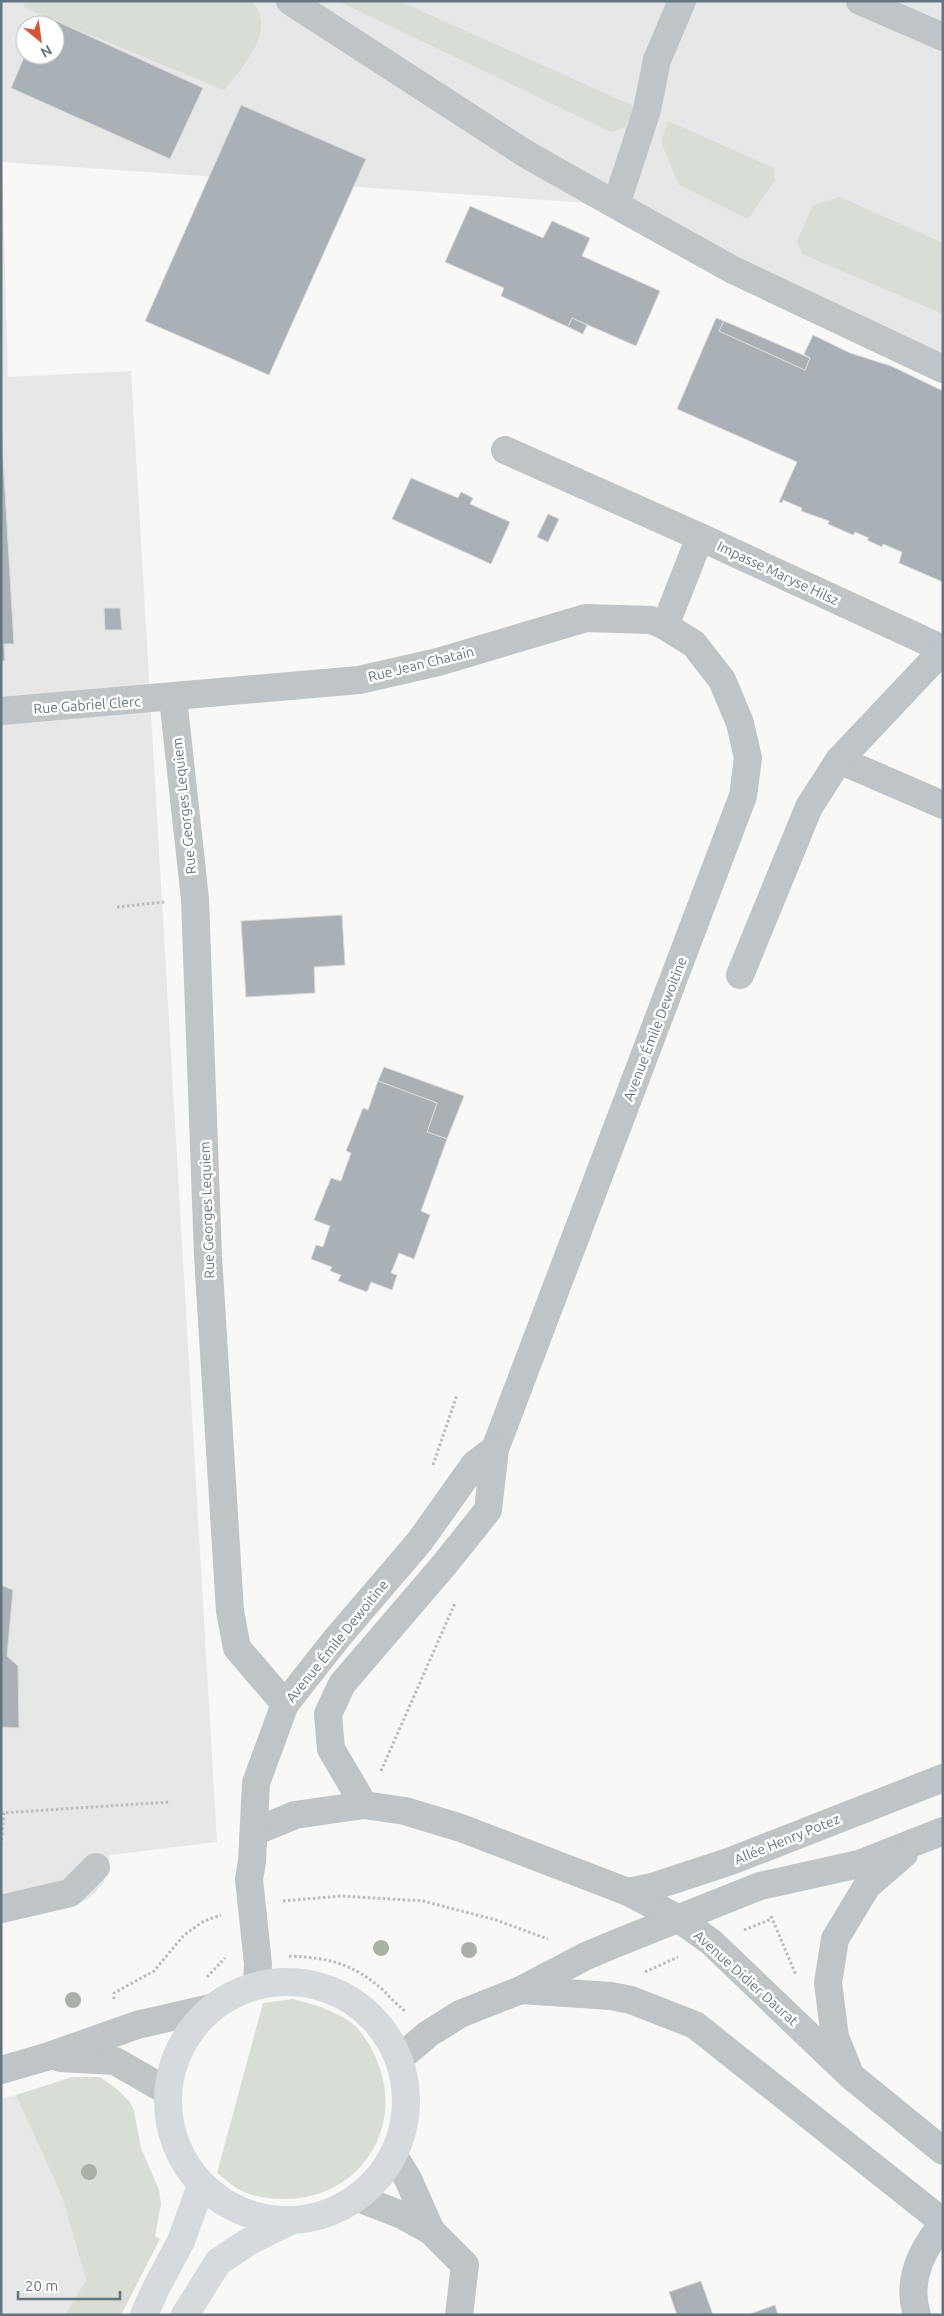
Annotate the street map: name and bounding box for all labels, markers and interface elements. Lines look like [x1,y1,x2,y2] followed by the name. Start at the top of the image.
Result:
[15,15,65,65] north arrow
[38,42,55,61] text: N
[715,538,841,608] street label: Impasse Maryse Hilsz
[366,643,476,685] street label: Rue Jean Chatain
[33,693,142,717] street label: Rue Gabriel Clerc
[169,737,199,875] street label: Rue Georges Lequiem
[619,954,690,1103] street label: Avenue Émile Dewoitine
[197,1141,217,1279] street label: Rue Georges Lequiem
[282,1576,391,1705] street label: Avenue Émile Dewoitine
[732,1811,842,1867] street label: Allée Henry Potez
[691,1927,802,2029] street label: Avenue Didier Daurat
[18,2268,120,2300] scale bar
[25,2277,58,2294] text: 20 m

